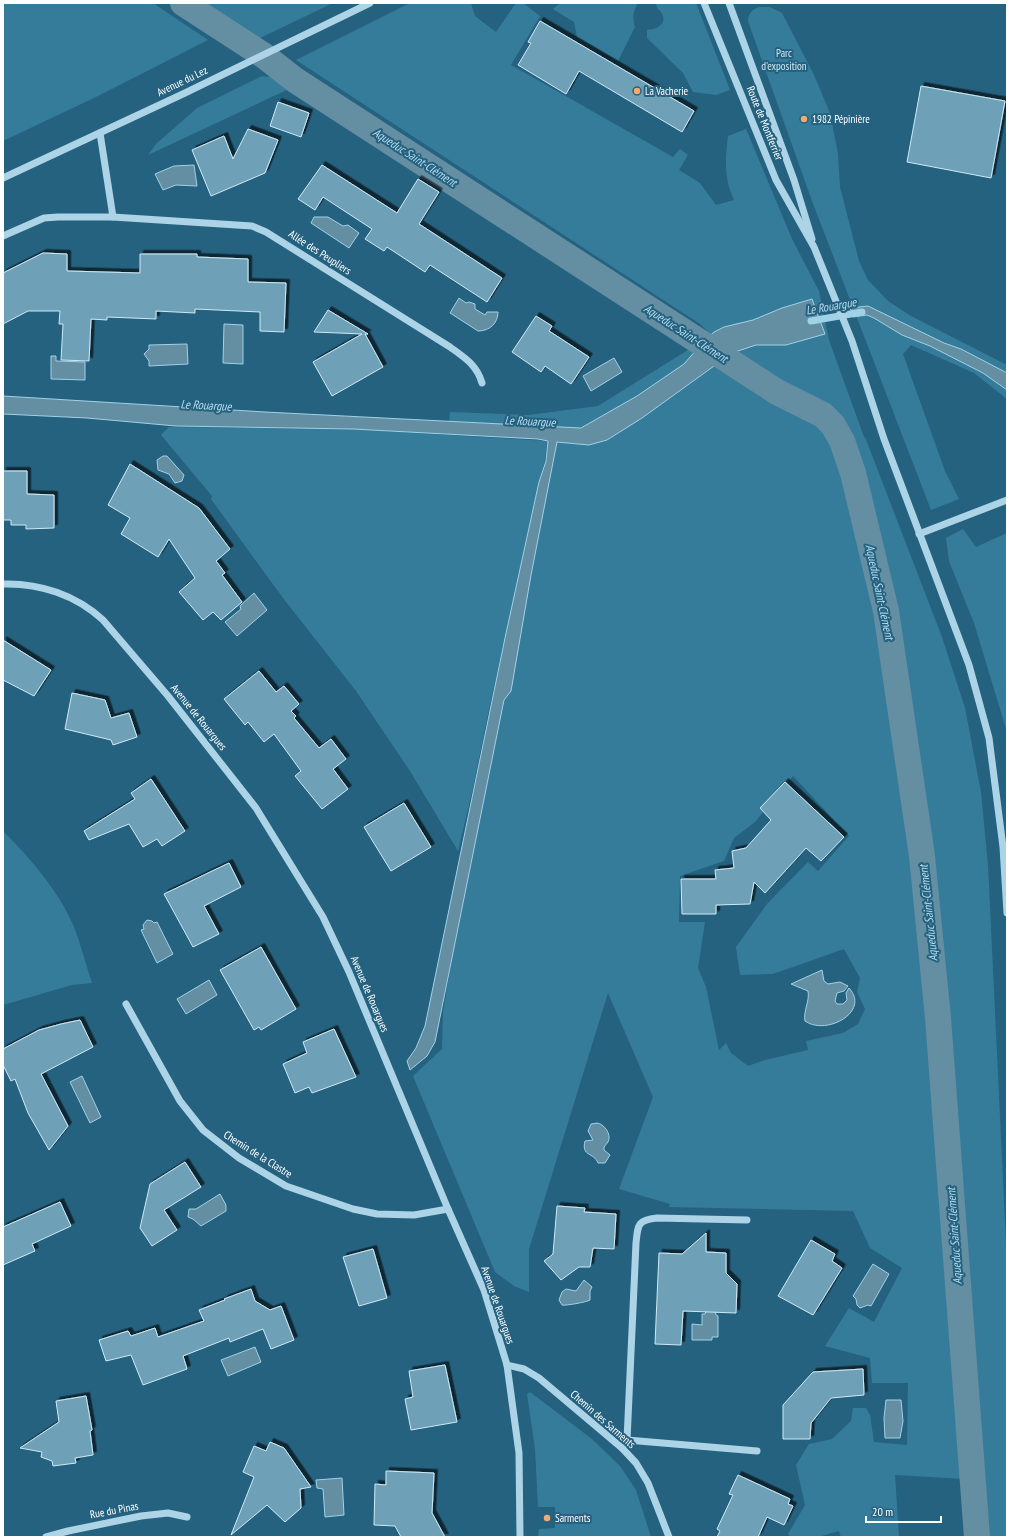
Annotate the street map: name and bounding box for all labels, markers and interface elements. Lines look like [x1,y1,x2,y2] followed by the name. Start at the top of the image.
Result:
[761,46,807,73] park label: Parc d'exposition
[154,63,210,99] street label: Avenue du Lez
[645,84,689,98] place label: La Vacherie
[744,84,786,162] street label: Route de Montferrier
[632,86,642,96] marker: La Vacherie
[812,112,870,126] place label: 1982 Pépinière
[799,114,809,124] marker: 1982 Pépinière
[370,124,461,191] water label: Aqueduc Saint-Clément
[286,227,354,278] street label: Allée des Peupliers
[805,294,858,318] water label: Le Rouargue
[641,300,732,367] water label: Aqueduc Saint-Clément
[180,396,233,414] water label: Le Rouargue
[504,412,557,430] water label: Le Rouargue
[863,543,898,643] water label: Aqueduc Saint-Clément
[168,681,230,753] street label: Avenue de Rouargues
[915,862,941,962] water label: Aqueduc Saint-Clément
[348,954,392,1034] street label: Avenue de Rouargues
[221,1127,295,1181] street label: Chemin de la Clastre
[943,1186,965,1285] water label: Aqueduc Saint-Clément
[478,1264,518,1346] street label: Avenue de Rouargues
[568,1387,639,1451] street label: Chemin des Sarments
[89,1498,140,1522] street label: Rue du Pinas
[866,1498,941,1524] scale bar
[872,1504,893,1519] text: 20 m
[555,1511,591,1525] place label: Sarments
[542,1513,552,1523] marker: Sarments

